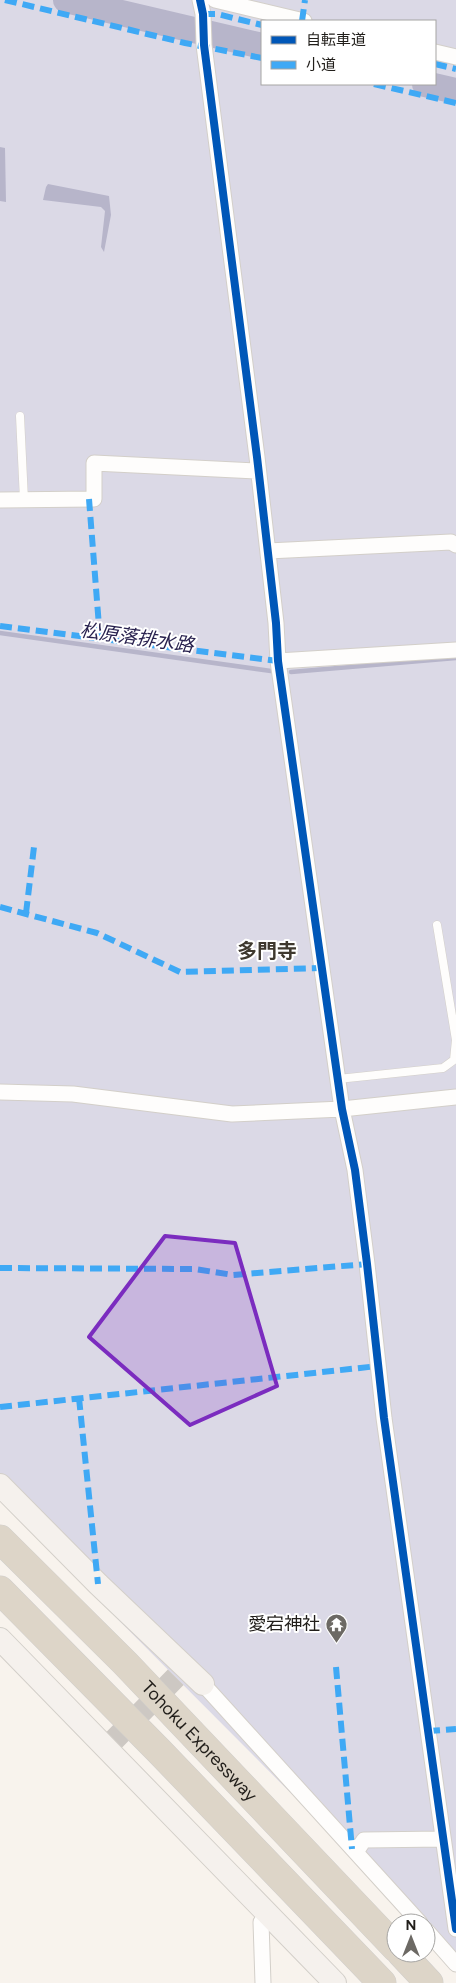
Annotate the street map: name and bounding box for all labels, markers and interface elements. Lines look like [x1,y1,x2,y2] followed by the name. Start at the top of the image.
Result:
[261,20,436,85] legend
[306,31,366,49] text: 自転車道
[306,56,336,74] text: 小道
[79,618,197,657] water label: 松原落排水路
[237,939,297,963] district label: 多門寺
[324,1612,348,1643] temple icon: 愛宕神社
[248,1613,320,1635] place label: 愛宕神社
[137,1676,262,1806] street label: Tohoku Expressway
[386,1913,436,1963] north arrow
[406,1917,416,1934] text: N

